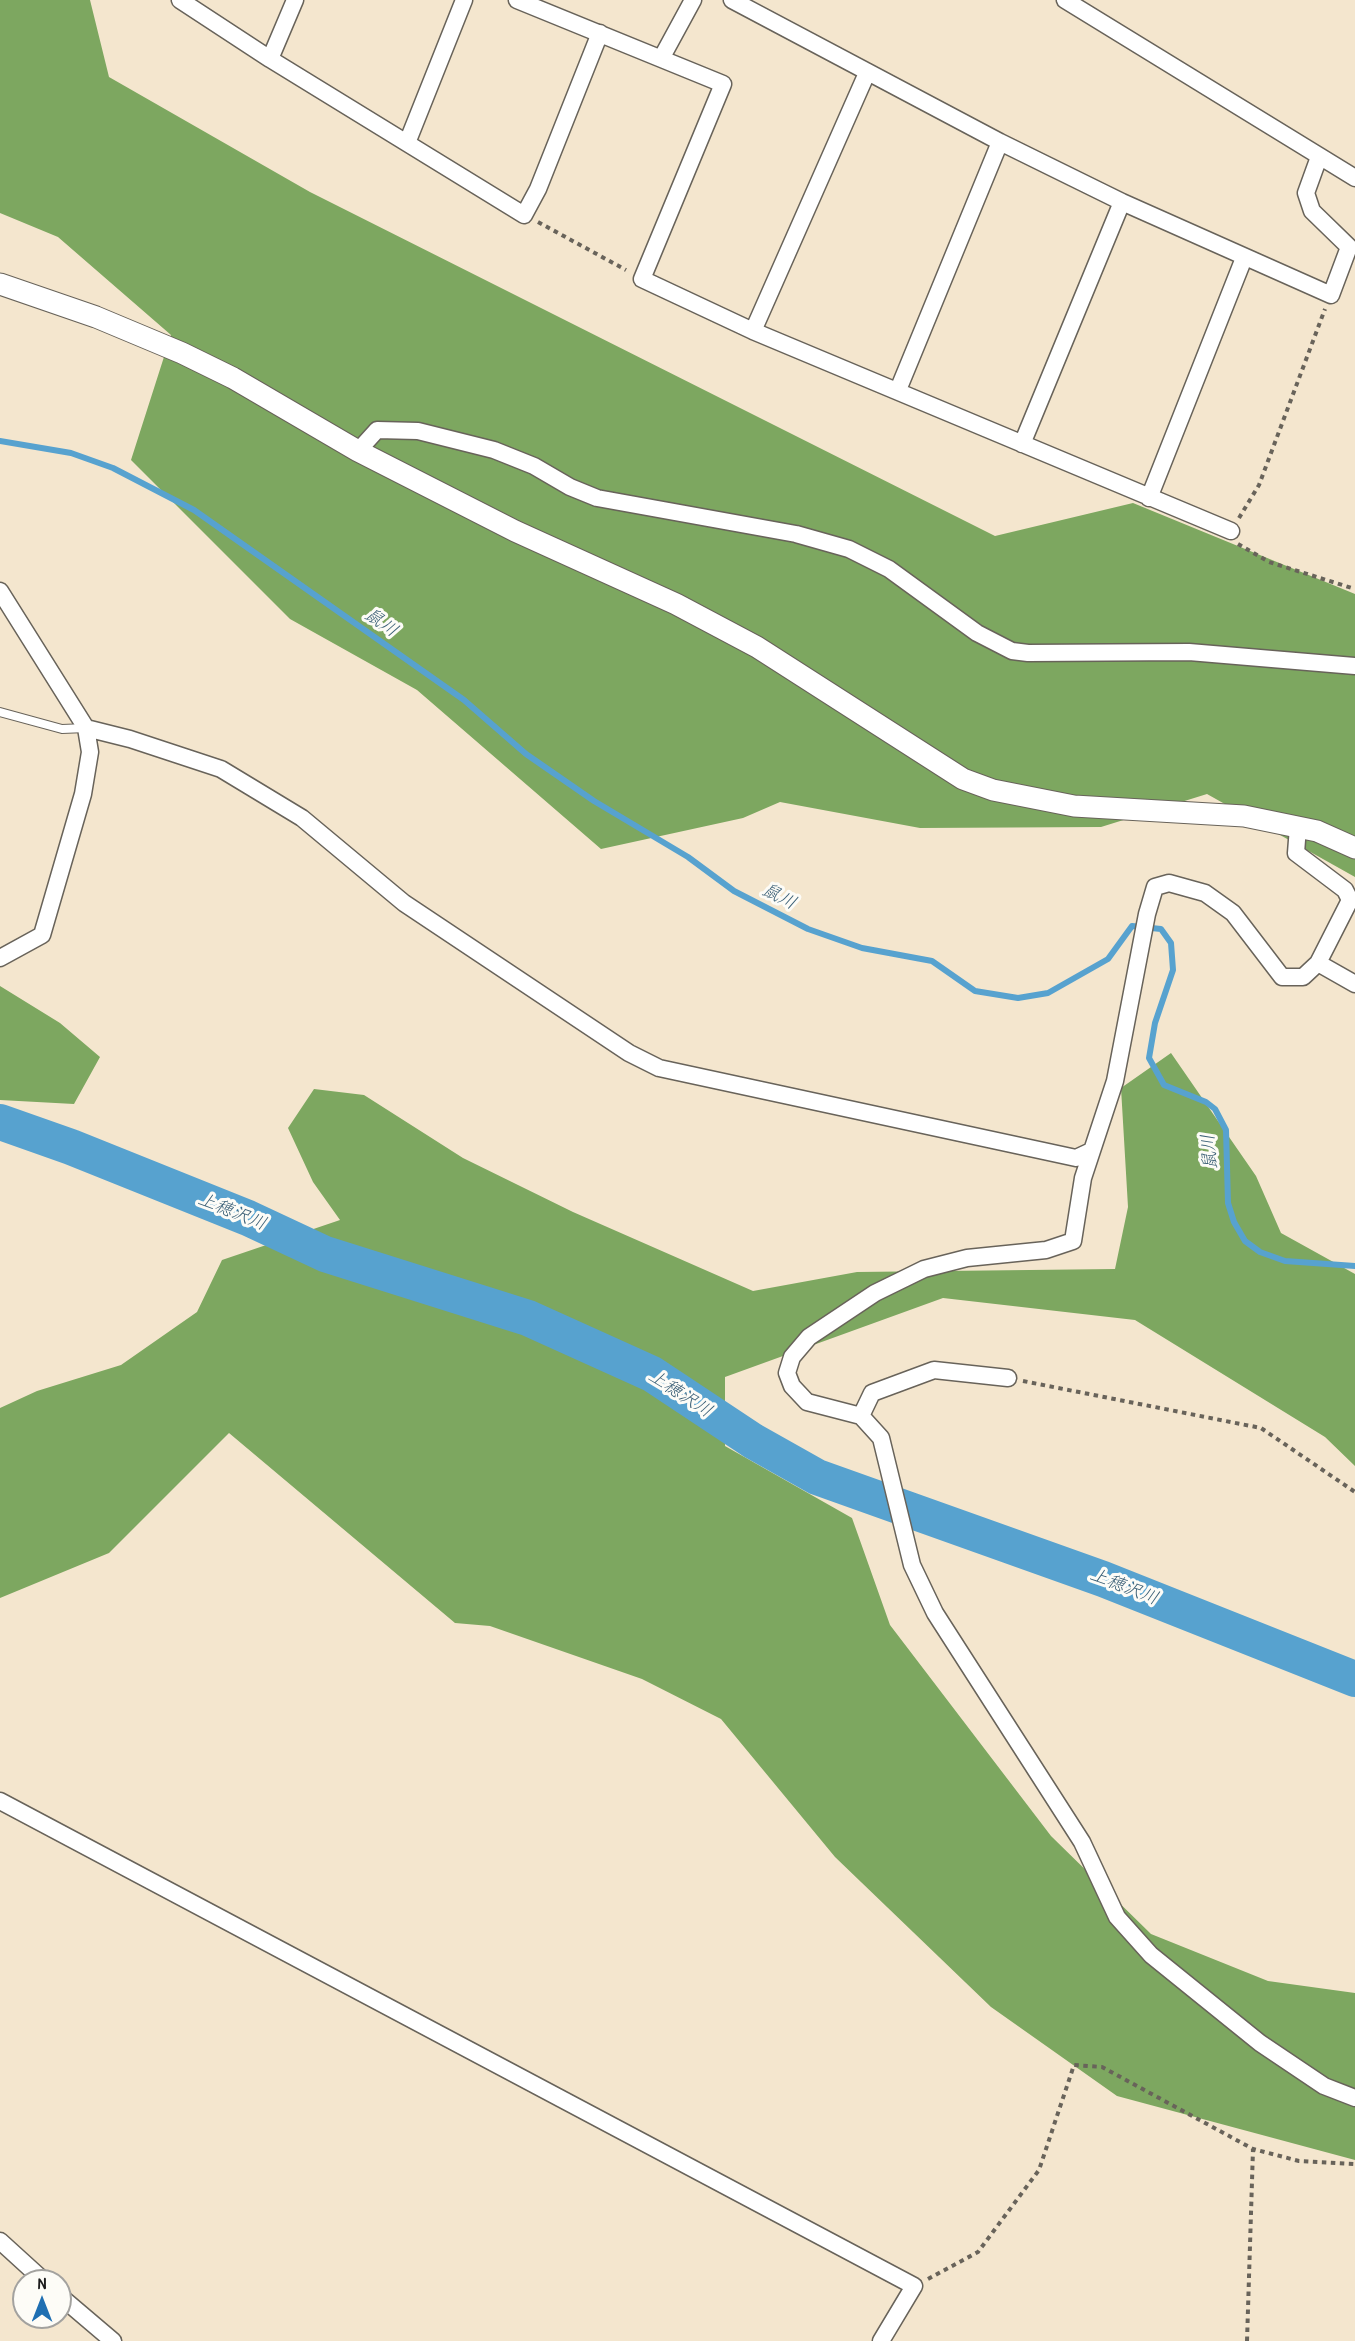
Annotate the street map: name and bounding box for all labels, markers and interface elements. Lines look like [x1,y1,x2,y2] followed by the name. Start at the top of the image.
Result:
[360,604,402,642] water label: 鼠川
[758,879,800,915] water label: 鼠川
[1198,1133,1222,1171] water label: 鼠川
[195,1189,269,1235] water label: 上穂沢川
[644,1365,716,1423] water label: 上穂沢川
[1087,1564,1161,1610] water label: 上穂沢川
[12,2269,72,2329] north arrow
[38,2272,46,2294] text: N

